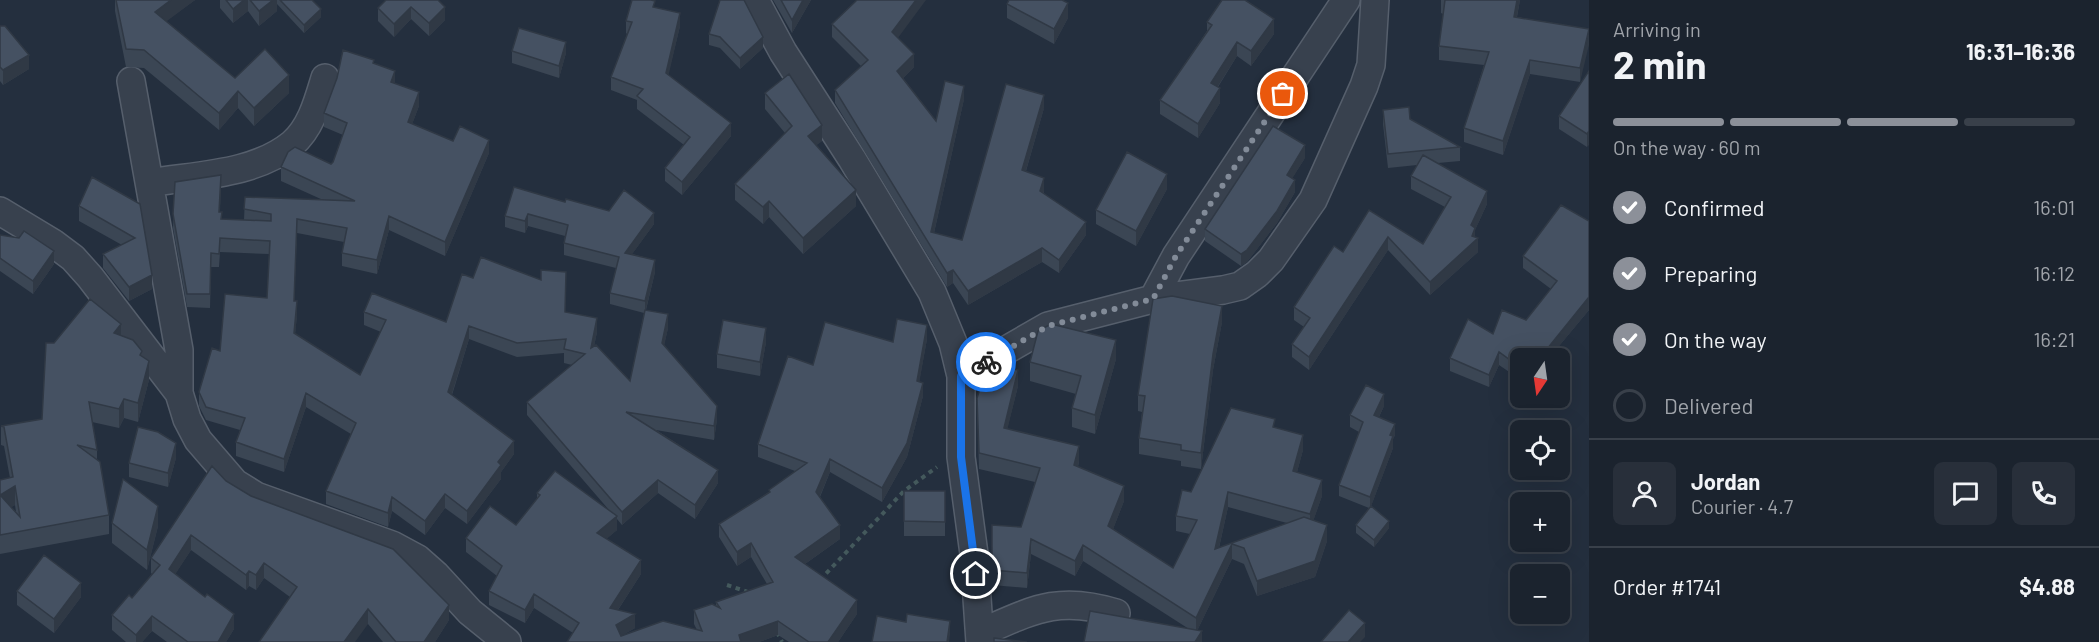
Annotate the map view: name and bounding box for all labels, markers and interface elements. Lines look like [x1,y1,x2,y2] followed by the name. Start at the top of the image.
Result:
[1613,17,1701,41] text: Arriving in
[1966,38,2075,64] text: 16:31–16:36
[1613,40,1706,87] text: 2 min
[1257,68,1308,119] pin
[1266,77,1299,110] icon: bag
[1613,135,1761,159] text: On the way · 60 m
[1613,191,1646,224] icon: check
[1664,194,1764,220] text: Confirmed
[2033,195,2075,219] text: 16:01
[1613,257,1646,290] icon: check
[1664,260,1757,286] text: Preparing
[2033,261,2075,285] text: 16:12
[1613,323,1646,356] icon: check
[1664,326,1767,352] text: On the way
[2033,327,2075,351] text: 16:21
[956,332,1016,392] courier
[970,346,1003,379] icon: bike
[1510,348,1570,408] north arrow
[1510,348,1570,624] map controls
[1664,392,1753,418] text: Delivered
[1510,420,1570,480] button: locate
[1613,462,1676,525] button: person
[1934,462,1997,525] button: chat
[2012,462,2075,525] button: phone
[1691,468,1760,494] text: Jordan
[1510,492,1570,552] button: +
[1691,494,1793,518] text: Courier · 4.7
[950,548,1001,599] pin
[959,557,992,590] icon: home
[1510,564,1570,624] button: −
[1613,573,1721,599] text: Order #1741
[2019,573,2075,599] text: $4.88

